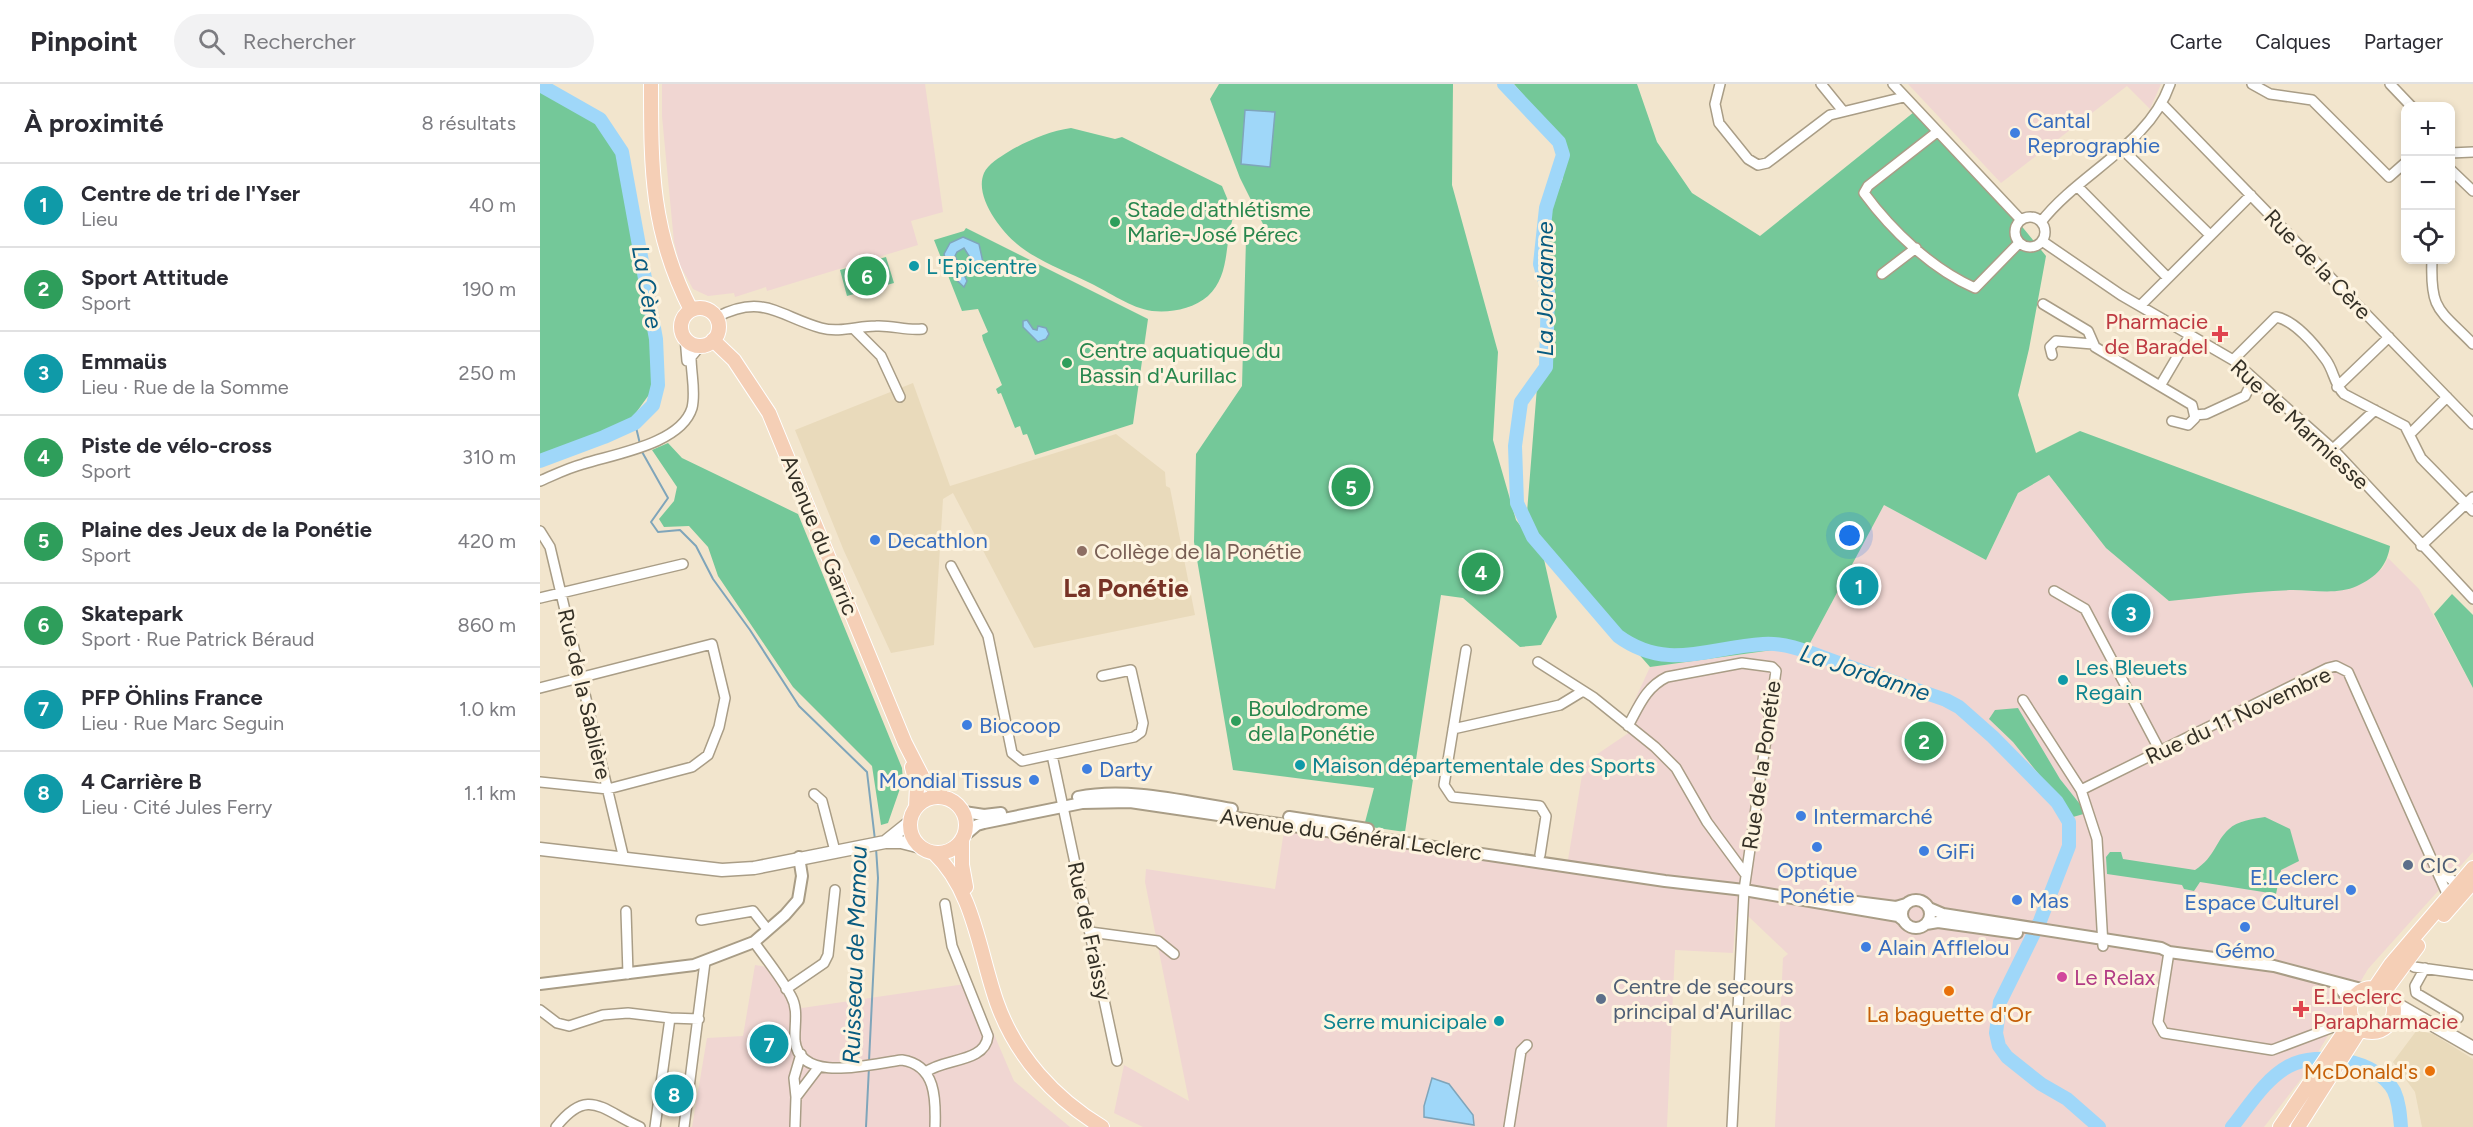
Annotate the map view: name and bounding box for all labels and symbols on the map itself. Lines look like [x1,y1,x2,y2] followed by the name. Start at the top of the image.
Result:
[2027,107,2160,159] place label: Cantal Reprographie
[2008,126,2022,140] marker: Cantal Reprographie
[1127,196,1311,248] place label: Stade d'athlétisme Marie-José Pérec
[2258,204,2377,325] street label: Rue de la Cère
[1108,215,1122,229] marker: Stade d'athlétisme Marie-José Pérec
[1530,221,1559,357] water label: La Jordanne
[626,243,669,331] water label: La Cère
[926,253,1037,280] place label: L'Epicentre
[848,254,886,298] pin: 6
[907,259,921,273] marker: L'Epicentre
[2105,308,2208,360] place label: Pharmacie de Baradel
[2213,327,2227,341] marker: Pharmacie de Baradel
[1079,337,1281,389] place label: Centre aquatique du Bassin d'Aurillac
[2225,353,2374,495] street label: Rue de Marmiesse
[1060,356,1074,370] marker: Centre aquatique du Bassin d'Aurillac
[775,451,864,619] street label: Avenue du Garric
[1332,464,1370,510] pin: 5
[1835,521,1864,550] your location
[887,527,988,554] place label: Decathlon
[868,533,882,547] marker: Decathlon
[1094,538,1302,565] place label: Collège de la Ponétie
[1075,544,1089,558] marker: Collège de la Ponétie
[1462,550,1500,594] pin: 4
[1840,564,1878,608] pin: 1
[1063,572,1189,604] district label: La Ponétie
[2112,590,2150,636] pin: 3
[552,606,617,782] street label: Rue de la Sablière
[1796,638,1934,707] water label: La Jordanne
[2075,654,2187,706] place label: Les Bleuets Regain
[2141,661,2335,770] street label: Rue du 11 Novembre
[2056,673,2070,687] marker: Les Bleuets Regain
[1736,679,1787,851] street label: Rue de la Ponétie
[1248,695,1375,747] place label: Boulodrome de la Ponétie
[979,712,1061,739] place label: Biocoop
[1229,714,1243,728] marker: Boulodrome de la Ponétie
[960,718,974,732] marker: Biocoop
[1904,718,1944,764] pin: 2
[1312,752,1655,779] place label: Maison départementale des Sports
[1099,756,1153,783] place label: Darty
[1293,758,1307,772] marker: Maison départementale des Sports
[1080,762,1094,776] marker: Darty
[879,767,1022,794] place label: Mondial Tissus
[1027,773,1041,787] marker: Mondial Tissus
[1218,803,1484,866] street label: Avenue du Général Leclerc
[1813,803,1933,830] place label: Intermarché
[1794,809,1808,823] marker: Intermarché
[1936,838,1975,865] place label: GiFi
[1810,840,1824,854] marker: Optique Ponétie
[1917,844,1931,858] marker: GiFi
[836,845,873,1065] water label: Ruisseau de Mamou
[2420,852,2458,879] place label: CIC
[1777,857,1857,909] place label: Optique Ponétie
[2401,858,2415,872] marker: CIC
[1062,859,1118,1003] street label: Rue de Fraissy
[2184,864,2339,916] place label: E.Leclerc Espace Culturel
[2344,883,2358,897] marker: E.Leclerc Espace Culturel
[2029,887,2069,914] place label: Mas
[2010,893,2024,907] marker: Mas
[2238,920,2252,934] marker: Gémo
[1878,934,2010,961] place label: Alain Afflelou
[2215,937,2275,964] place label: Gémo
[1859,940,1873,954] marker: Alain Afflelou
[2074,964,2156,991] place label: Le Relax
[2055,970,2069,984] marker: Le Relax
[1613,973,1794,1025] place label: Centre de secours principal d'Aurillac
[2313,983,2458,1035] place label: E.Leclerc Parapharmacie
[1942,984,1956,998] marker: La baguette d'Or
[1594,992,1608,1006] marker: Centre de secours principal d'Aurillac
[1866,1001,2032,1028] place label: La baguette d'Or
[2294,1002,2308,1016] marker: E.Leclerc Parapharmacie
[1323,1008,1487,1035] place label: Serre municipale
[1492,1014,1506,1028] marker: Serre municipale
[750,1022,788,1066] pin: 7
[2304,1058,2418,1085] place label: McDonald's
[2423,1064,2437,1078] marker: McDonald's
[654,1072,694,1116] pin: 8

